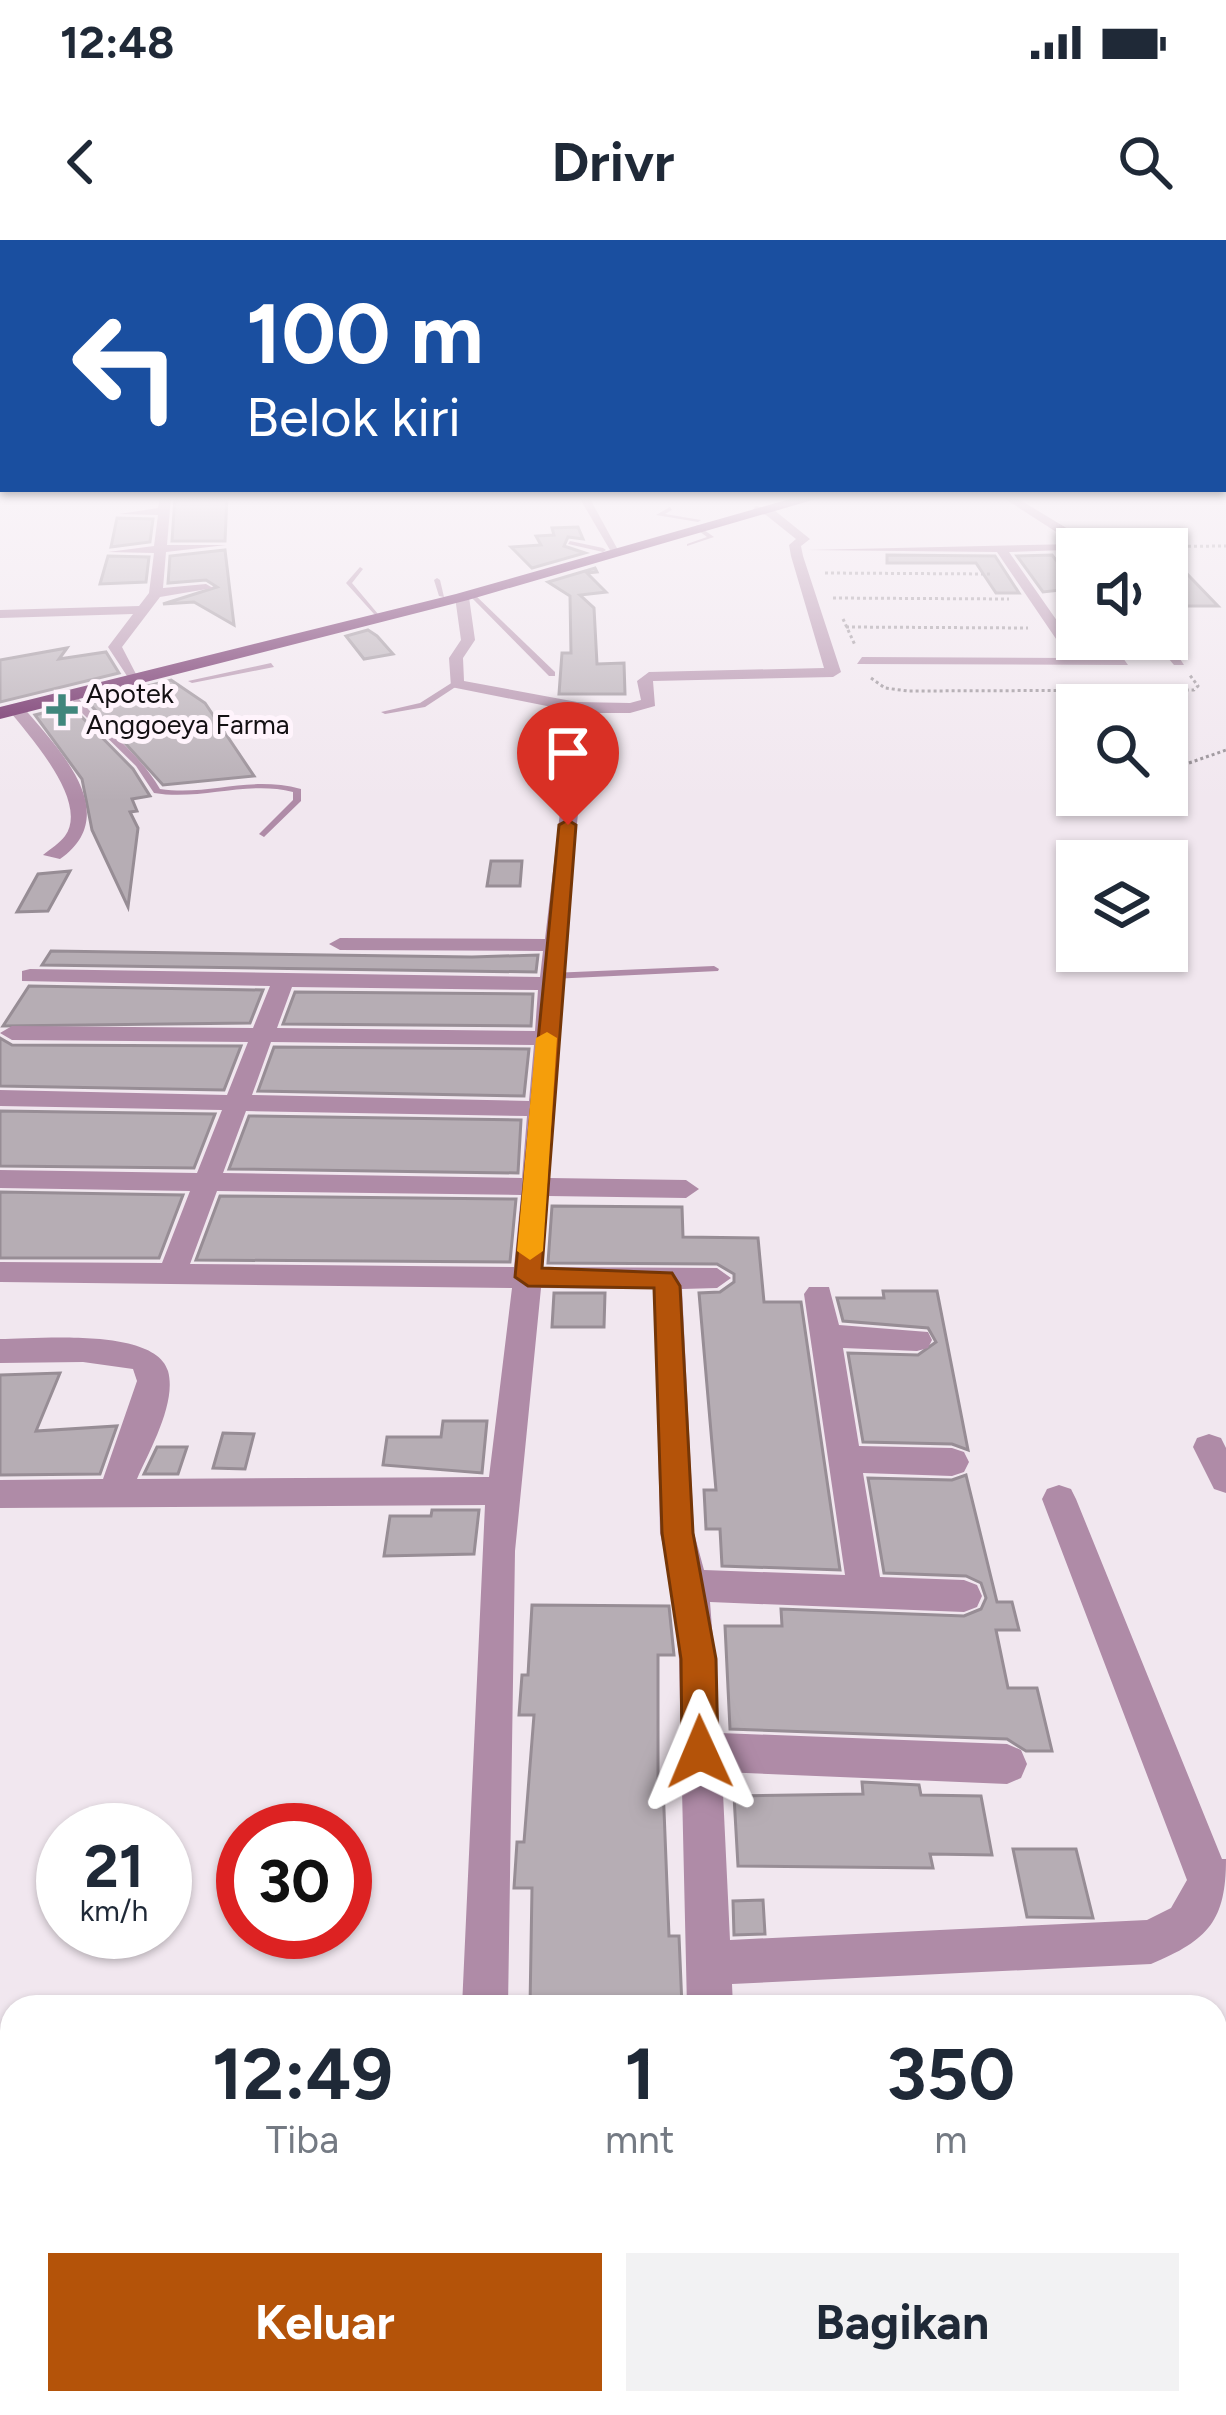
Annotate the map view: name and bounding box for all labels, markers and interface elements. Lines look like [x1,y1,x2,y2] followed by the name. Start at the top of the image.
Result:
[60,15,175,69] text: 12:48
[48,129,114,195] icon: back
[1112,129,1178,195] icon: search
[552,130,674,195] text: Drivr
[246,283,484,384] text: 100 m
[48,288,204,444] icon: left
[246,385,461,450] text: Belok kiri
[1056,528,1188,972] map controls
[1056,528,1188,660] button: sound
[86,677,290,741] place label: Apotek Anggoeya Farma
[1056,684,1188,816] button: search
[49,697,75,723] marker: Apotek Anggoeya Farma
[517,702,619,825] pin
[535,720,601,786] icon: arrive
[1056,840,1188,972] button: layers
[637,1689,763,1815] position arrow
[216,1803,372,1959] speed limit sign: 30
[84,1830,144,1902] text: 21
[80,1892,148,1929] text: km/h
[212,2031,393,2117] text: 12:49
[625,2031,655,2117] text: 1
[887,2031,1015,2117] text: 350
[266,2116,339,2163] text: Tiba
[605,2116,675,2163] text: mnt
[934,2116,967,2163] text: m
[48,2253,602,2391] button: Keluar
[626,2253,1179,2391] button: Bagikan

